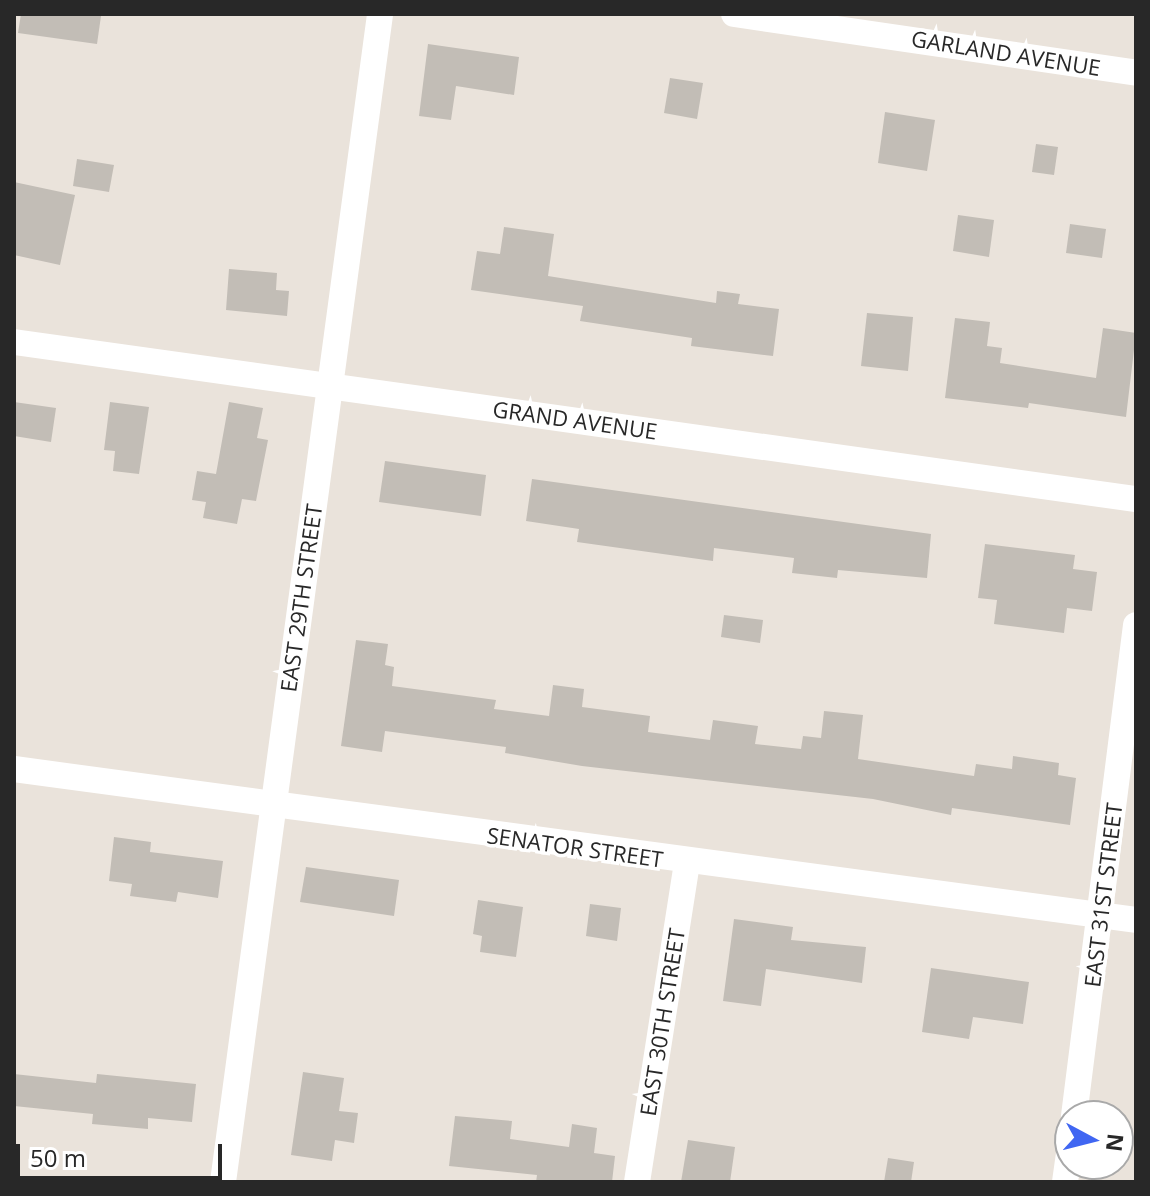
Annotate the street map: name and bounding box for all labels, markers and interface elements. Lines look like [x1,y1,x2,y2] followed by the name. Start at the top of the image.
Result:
[910,25,1102,81] street label: GARLAND AVENUE
[491,395,659,445] street label: GRAND AVENUE
[275,502,327,694] street label: EAST 29TH STREET
[1079,801,1127,989] street label: EAST 31ST STREET
[485,822,665,872] street label: SENATOR STREET
[634,926,690,1118] street label: EAST 30TH STREET
[1054,1100,1134,1180] north arrow
[20,1128,226,1178] scale bar
[1100,1132,1132,1153] text: N
[30,1141,86,1174] text: 50 m

